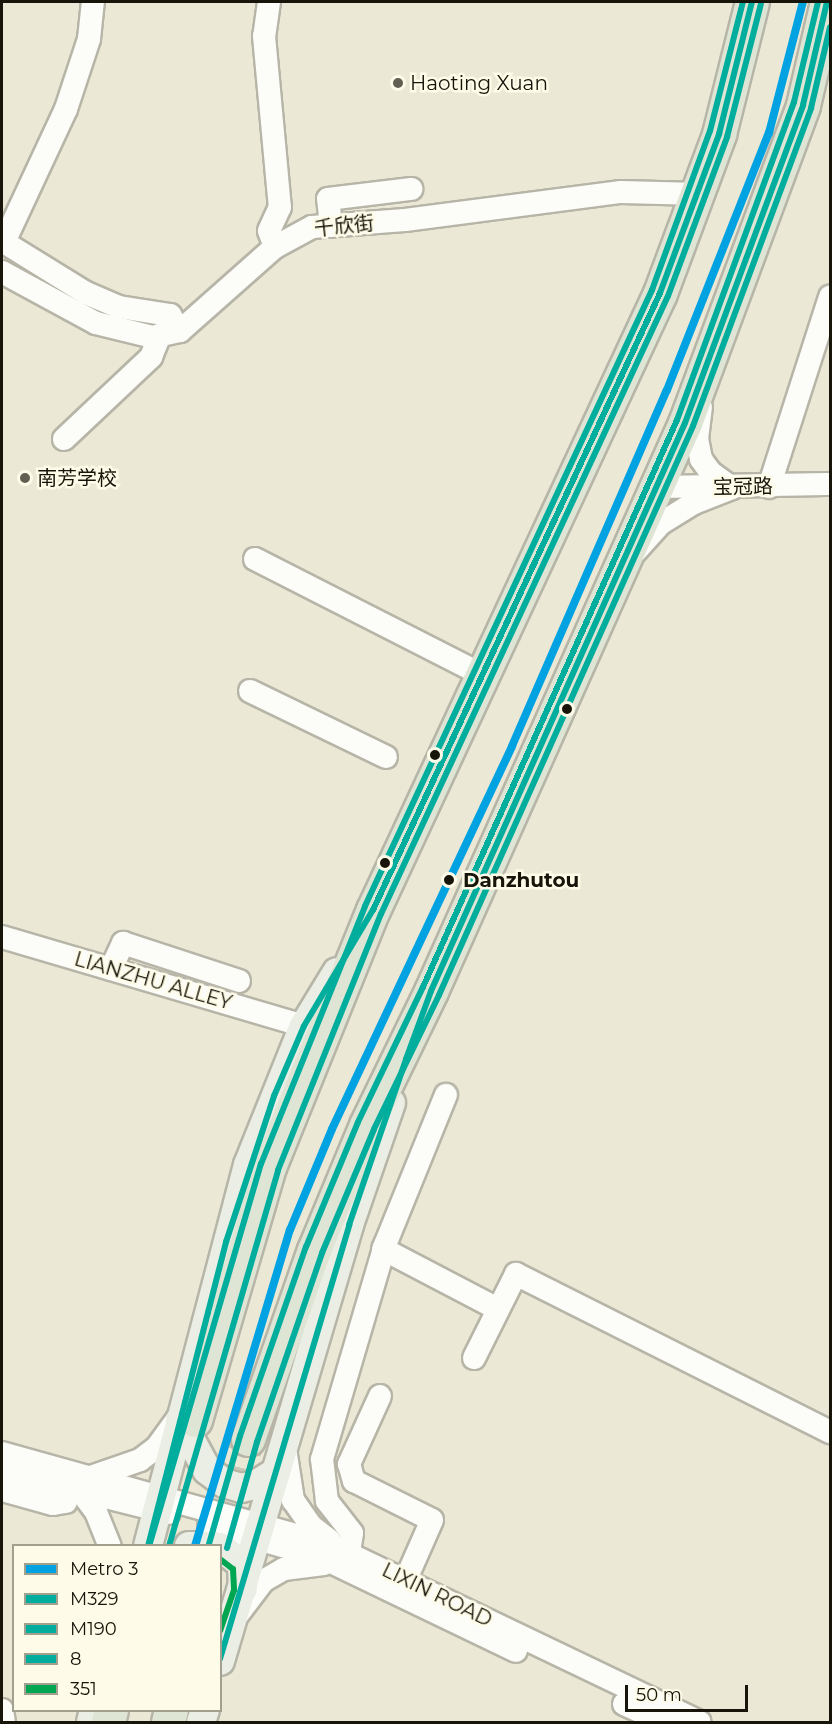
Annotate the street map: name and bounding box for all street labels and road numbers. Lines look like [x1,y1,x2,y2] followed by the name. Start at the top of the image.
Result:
[313,211,375,241] street label: 千欣街
[713,474,773,500] street label: 宝冠路
[72,947,234,1015] street label: LIANZHU ALLEY
[378,1558,496,1632] street label: LIXIN ROAD

